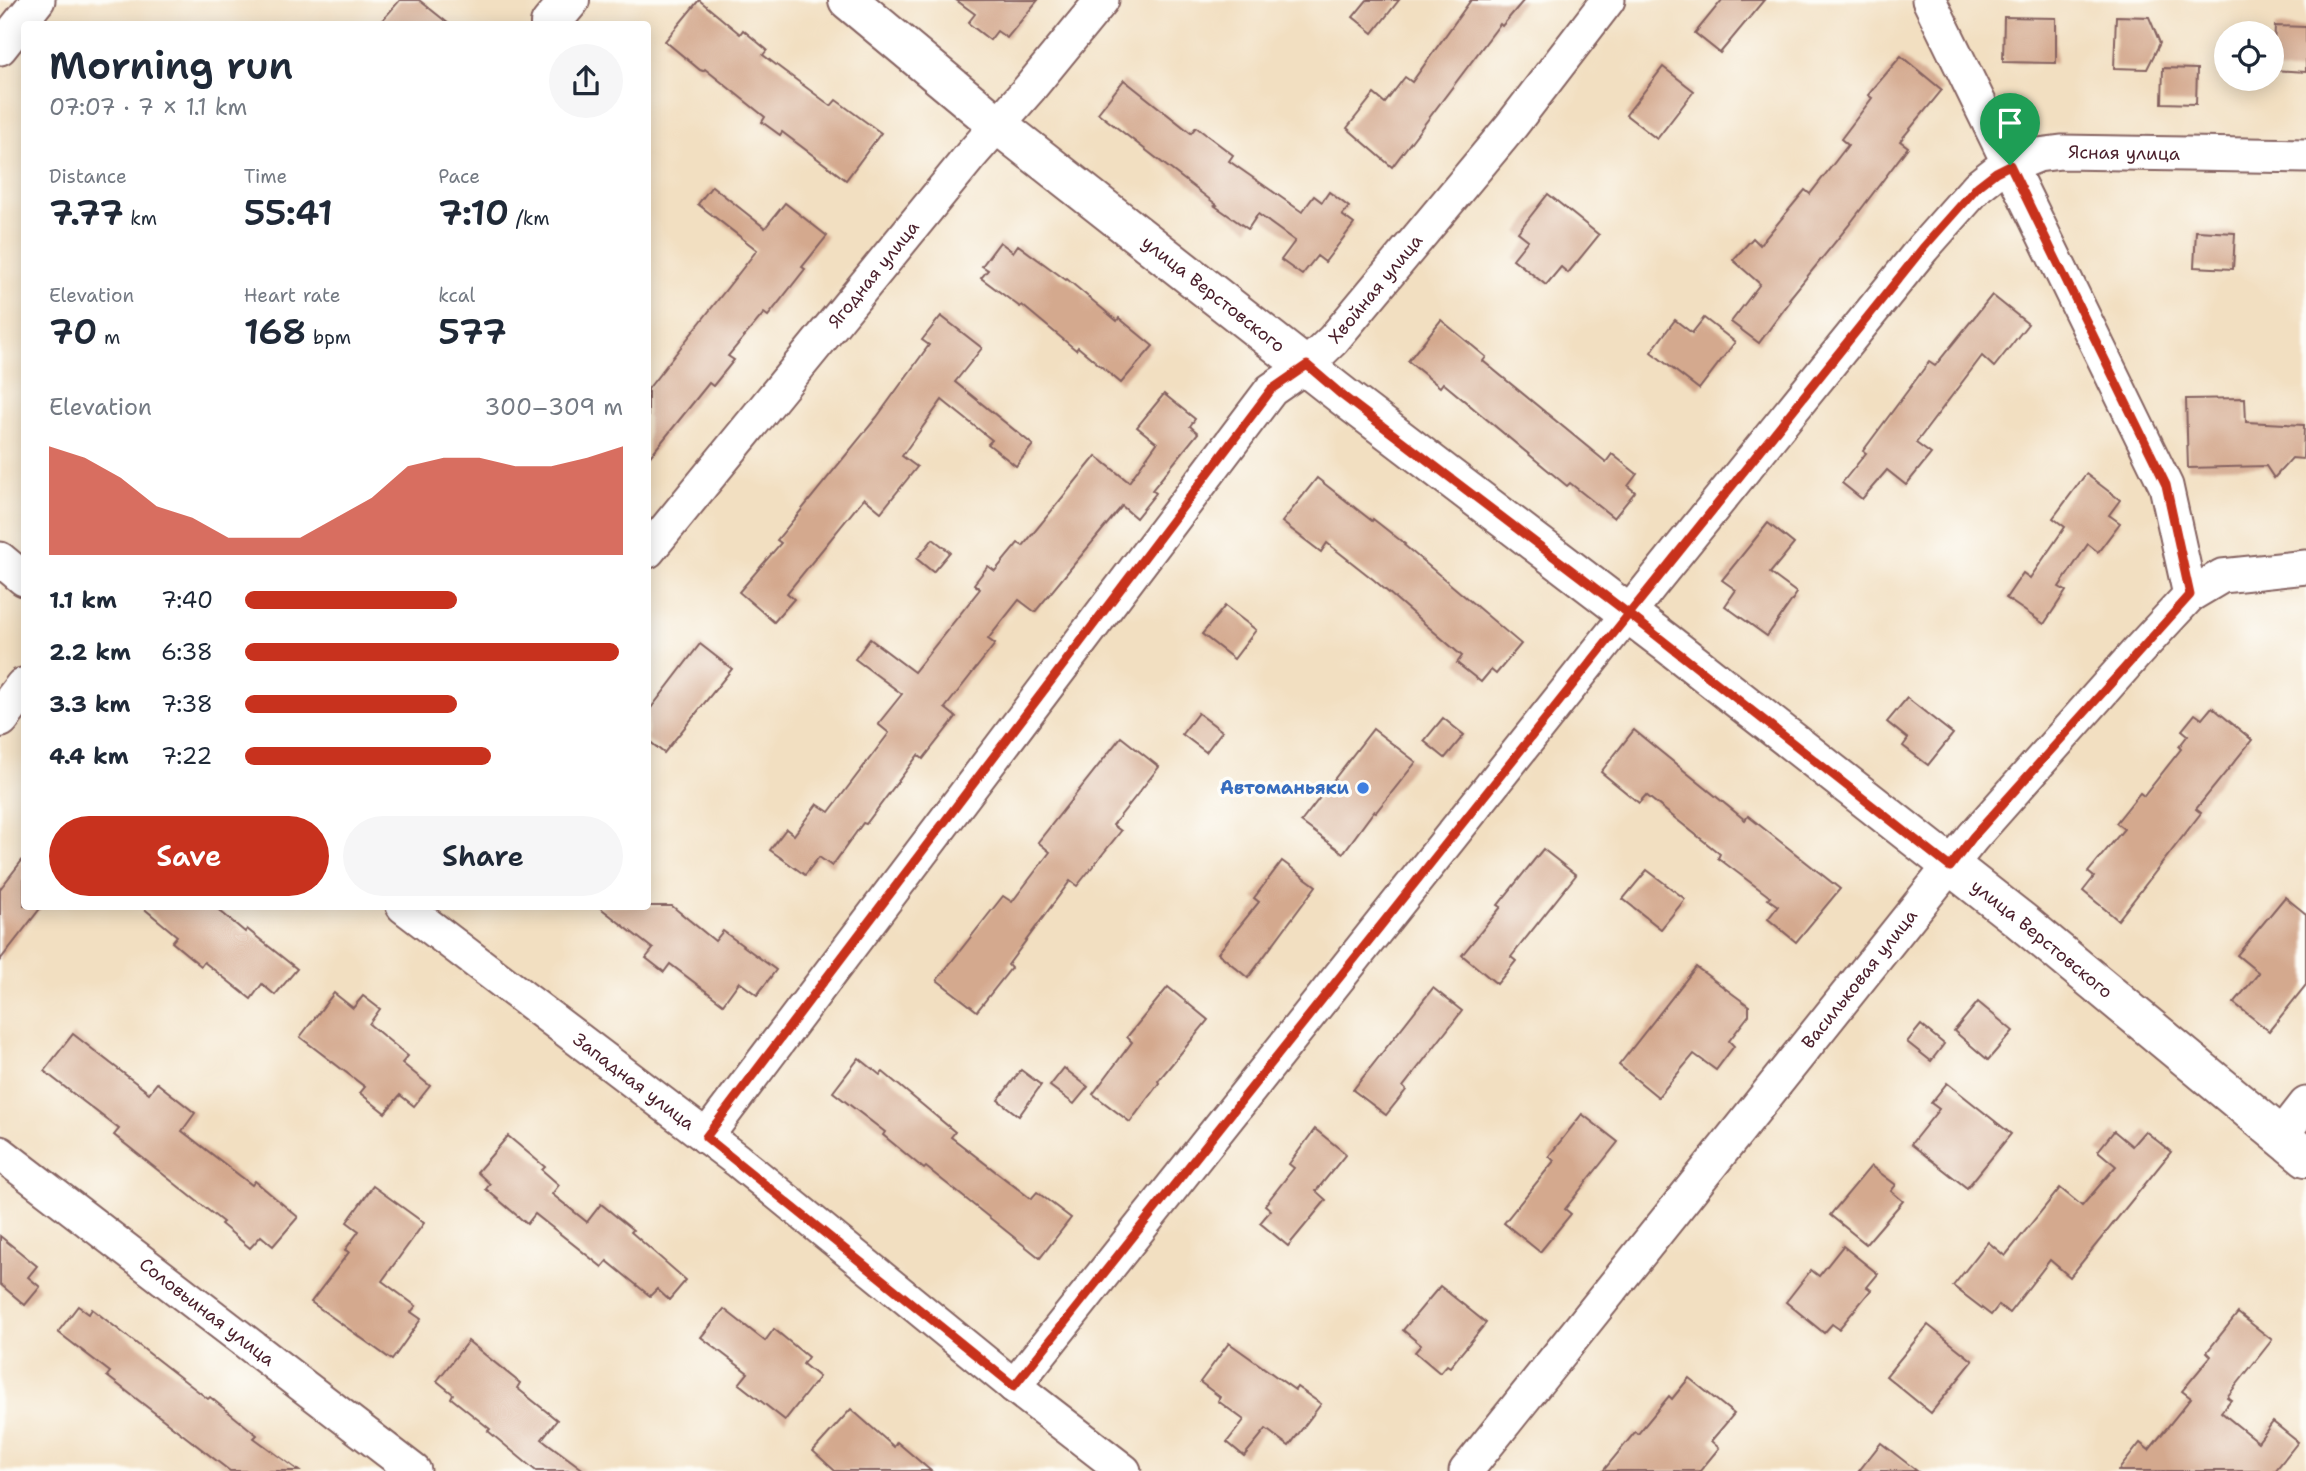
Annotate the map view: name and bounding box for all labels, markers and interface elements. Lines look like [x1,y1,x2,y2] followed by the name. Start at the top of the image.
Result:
[2214,21,2284,91] map controls
[2214,21,2284,91] button: locate
[49,40,293,91] text: Morning run
[549,44,623,118] button: share
[49,92,247,122] text: 07:07 · 7 × 1.1 km
[1980,93,2040,165] pin
[1991,104,2029,142] icon: arrive
[2068,140,2180,166] street label: Ясная улица
[49,164,127,189] text: Distance
[244,164,287,189] text: Time
[438,164,480,189] text: Pace
[49,189,124,236] text: 7.77
[244,189,333,236] text: 55:41
[438,189,509,236] text: 7:10
[124,206,157,231] text: km
[509,206,550,231] text: /km
[823,216,925,333] street label: Ягодная улица
[1323,229,1428,349] street label: Хвойная улица
[1137,230,1290,358] street label: улица Верстовского
[49,283,134,308] text: Elevation
[244,283,340,308] text: Heart rate
[438,283,475,308] text: kcal
[49,308,98,355] text: 70
[244,308,307,355] text: 168
[438,308,507,355] text: 577
[98,325,120,350] text: m
[307,325,351,350] text: bpm
[49,392,152,422] text: Elevation
[484,392,623,422] text: 300–309 m
[49,585,117,615] text: 1.1 km
[161,585,213,615] text: 7:40
[49,637,131,667] text: 2.2 km
[161,637,213,667] text: 6:38
[49,689,130,719] text: 3.3 km
[161,689,213,719] text: 7:38
[49,741,129,771] text: 4.4 km
[161,741,212,771] text: 7:22
[1220,776,1350,800] place label: Автоманьяки
[1355,780,1371,796] marker: Автоманьяки
[49,816,329,896] button: Save
[343,816,623,896] button: Share
[1966,874,2118,1004] street label: улица Верстовского
[1796,904,1923,1054] street label: Васильковая улица
[568,1027,700,1136] street label: Западная улица
[134,1252,280,1372] street label: Соловьиная улица

